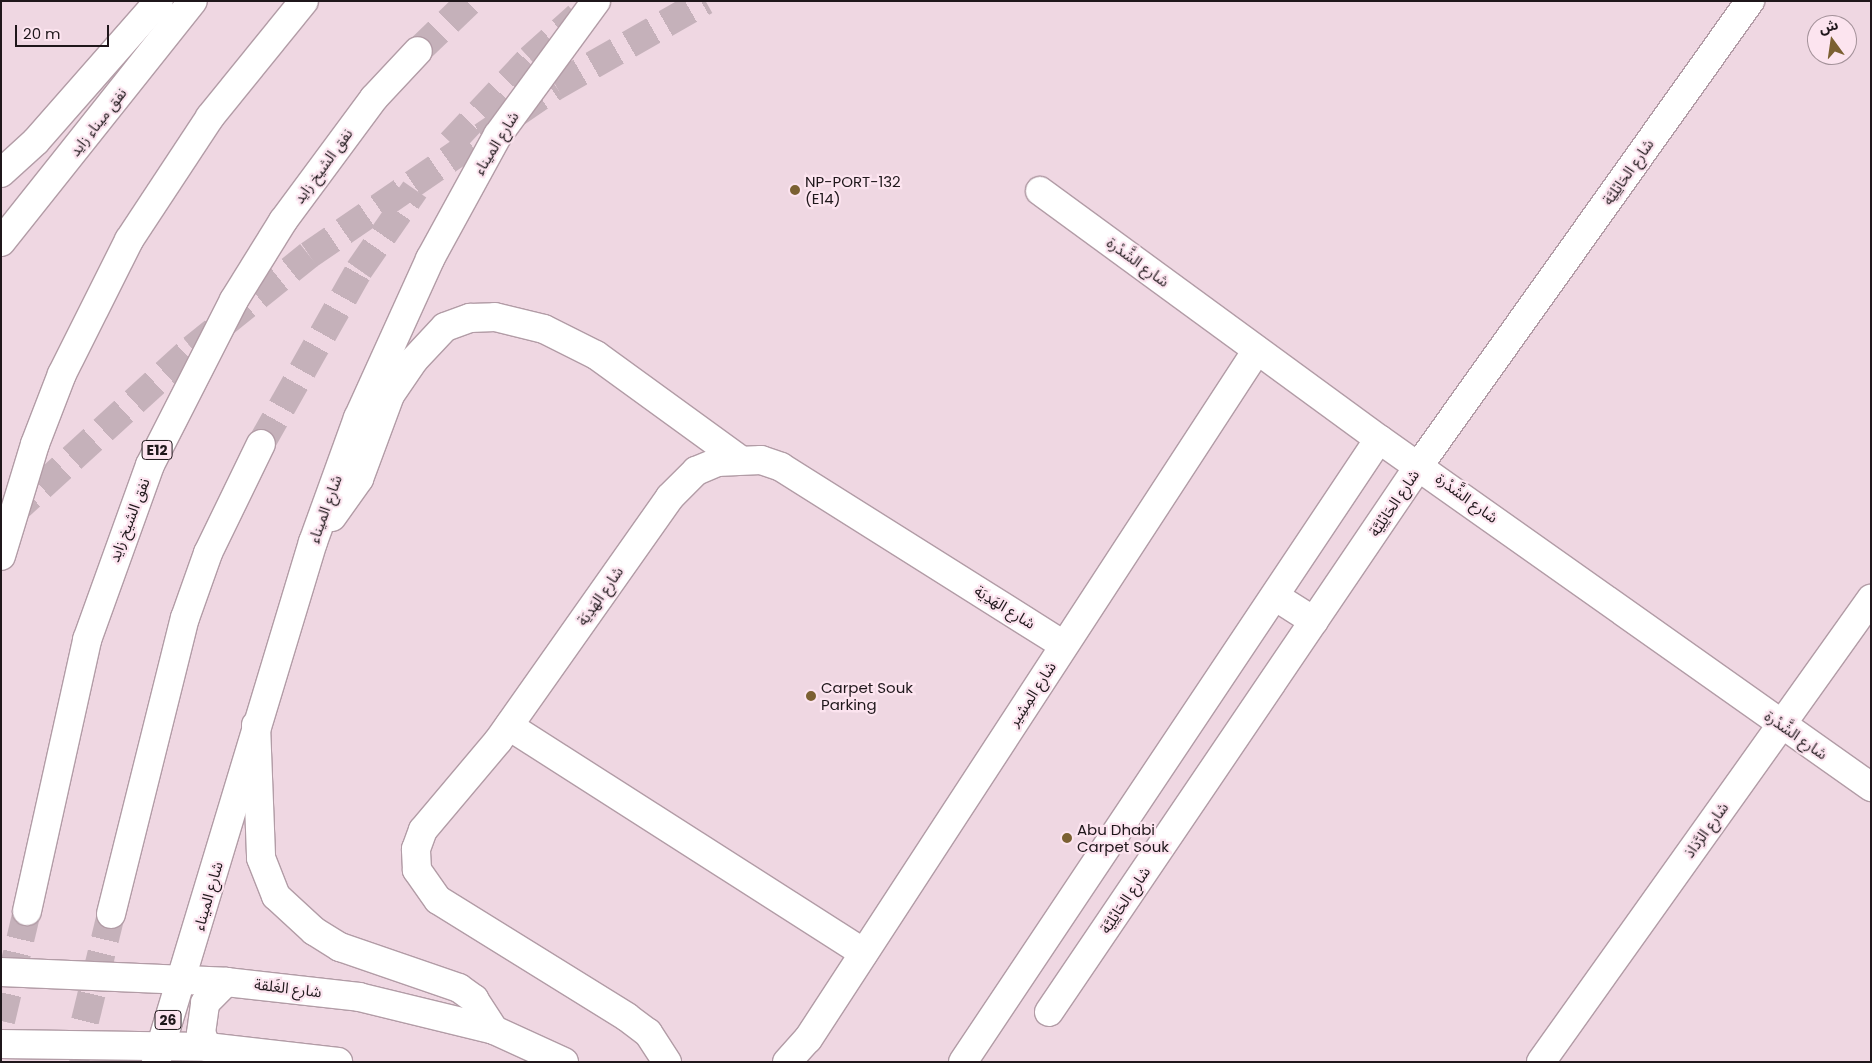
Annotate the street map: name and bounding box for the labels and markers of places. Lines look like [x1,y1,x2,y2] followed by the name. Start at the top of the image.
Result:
[805,172,901,207] place label: NP-PORT-132 (E14)
[789,184,801,196] marker: NP-PORT-132 (E14)
[821,678,913,713] place label: Carpet Souk Parking
[805,690,817,702] marker: Carpet Souk Parking
[1077,820,1169,855] place label: Abu Dhabi Carpet Souk
[1061,832,1073,844] marker: Abu Dhabi Carpet Souk

